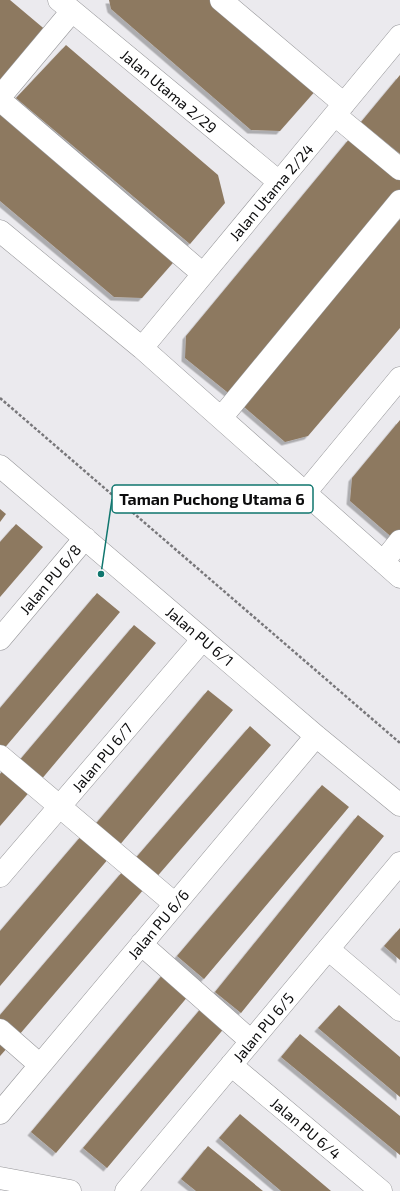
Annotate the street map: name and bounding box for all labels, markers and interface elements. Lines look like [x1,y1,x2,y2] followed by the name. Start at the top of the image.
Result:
[117,46,221,136] street label: Jalan Utama 2/29
[225,140,317,244] street label: Jalan Utama 2/24
[112,485,313,513] callout: Taman Puchong Utama 6
[119,489,305,508] text: Taman Puchong Utama 6
[16,540,84,618] street label: Jalan PU 6/8
[163,603,237,669] street label: Jalan PU 6/1
[68,719,136,795] street label: Jalan PU 6/7
[124,886,192,962] street label: Jalan PU 6/6
[229,989,297,1065] street label: Jalan PU 6/5
[267,1094,345,1162] street label: Jalan PU 6/4

